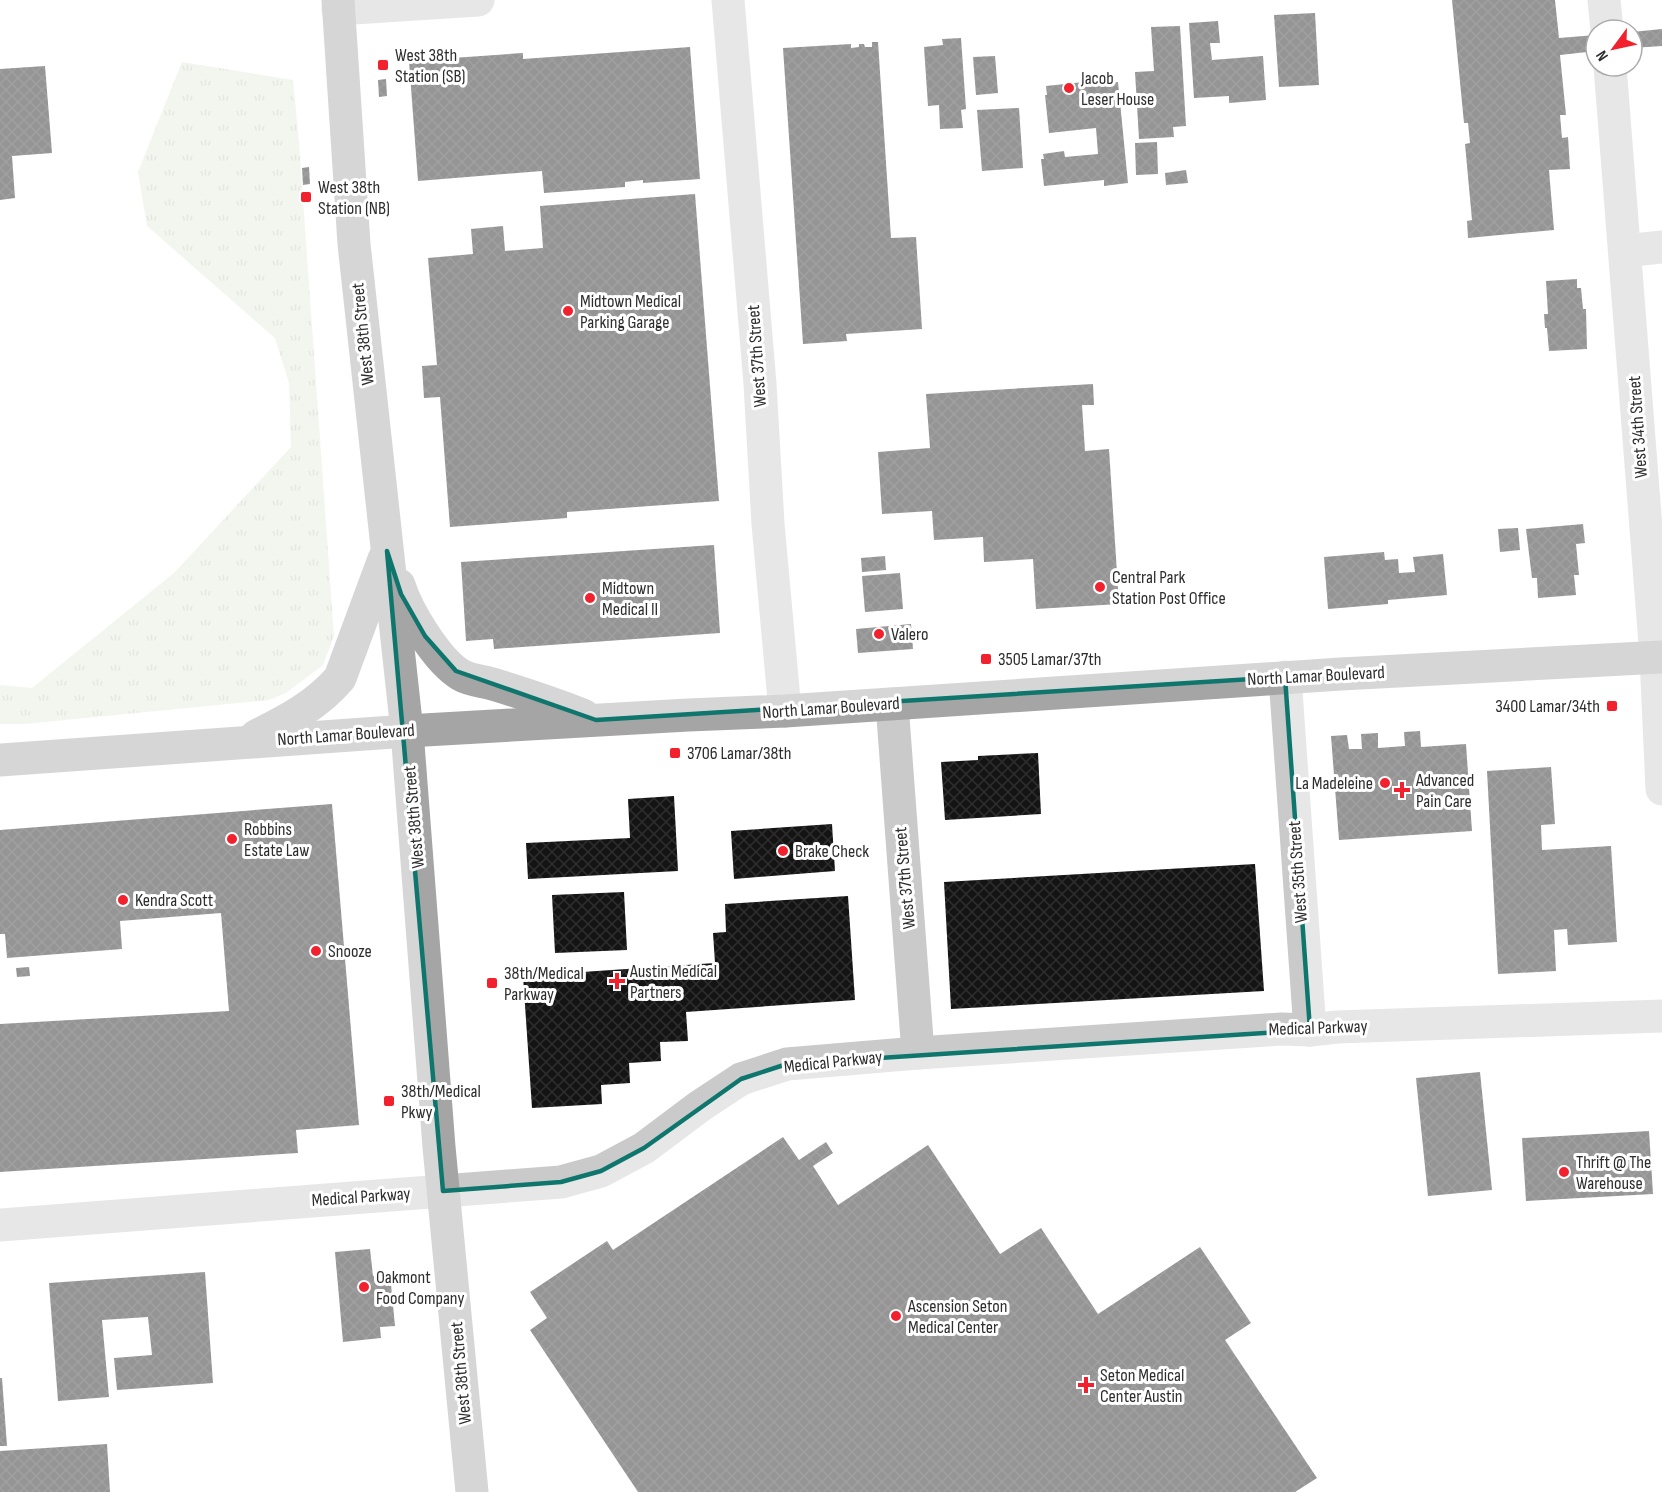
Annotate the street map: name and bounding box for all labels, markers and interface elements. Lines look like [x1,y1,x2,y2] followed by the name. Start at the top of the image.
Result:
[1584,18,1644,78] north arrow
[395,45,465,87] place label: West 38th Station (SB)
[1592,47,1613,64] text: N
[376,58,390,72] marker: West 38th Station (SB)
[1080,68,1154,110] place label: Jacob Leser House
[1062,81,1076,95] marker: Jacob Leser House
[318,177,390,219] place label: West 38th Station (NB)
[299,190,313,204] marker: West 38th Station (NB)
[347,281,379,386] street label: West 38th Street
[580,291,681,333] place label: Midtown Medical Parking Garage
[561,304,575,318] marker: Midtown Medical Parking Garage
[743,304,771,408] street label: West 37th Street
[1624,375,1652,479] street label: West 34th Street
[1112,567,1226,609] place label: Central Park Station Post Office
[602,578,658,620] place label: Midtown Medical II
[1093,580,1107,594] marker: Central Park Station Post Office
[583,591,597,605] marker: Midtown Medical II
[891,624,928,645] place label: Valero
[872,627,886,641] marker: Valero
[998,649,1101,670] place label: 3505 Lamar/37th
[979,652,993,666] marker: 3505 Lamar/37th
[1247,662,1385,690] street label: North Lamar Boulevard
[762,693,900,723] street label: North Lamar Boulevard
[1495,696,1600,717] place label: 3400 Lamar/34th
[1605,699,1619,713] marker: 3400 Lamar/34th
[277,720,415,750] street label: North Lamar Boulevard
[687,743,792,764] place label: 3706 Lamar/38th
[668,746,682,760] marker: 3706 Lamar/38th
[399,764,429,869] street label: West 38th Street
[1415,770,1474,812] place label: Advanced Pain Care
[1295,773,1373,794] place label: La Madeleine
[1378,776,1392,790] marker: La Madeleine
[1393,781,1411,799] marker: Advanced Pain Care
[244,819,309,861] place label: Robbins Estate Law
[1284,820,1312,924] street label: West 35th Street
[890,826,920,930] street label: West 37th Street
[225,832,239,846] marker: Robbins Estate Law
[795,841,869,862] place label: Brake Check
[776,844,790,858] marker: Brake Check
[135,890,214,911] place label: Kendra Scott
[116,893,130,907] marker: Kendra Scott
[328,941,372,962] place label: Snooze
[309,944,323,958] marker: Snooze
[629,961,717,1003] place label: Austin Medical Partners
[504,963,584,1005] place label: 38th/Medical Parkway
[608,972,626,990] marker: Austin Medical Partners
[485,976,499,990] marker: 38th/Medical Parkway
[1268,1016,1368,1040] street label: Medical Parkway
[783,1046,883,1078] street label: Medical Parkway
[401,1081,481,1123] place label: 38th/Medical Pkwy
[382,1094,396,1108] marker: 38th/Medical Pkwy
[1576,1152,1651,1194] place label: Thrift @ The Warehouse
[1557,1165,1571,1179] marker: Thrift @ The Warehouse
[311,1183,411,1211] street label: Medical Parkway
[376,1267,464,1309] place label: Oakmont Food Company
[357,1280,371,1294] marker: Oakmont Food Company
[907,1296,1008,1338] place label: Ascension Seton Medical Center
[889,1309,903,1323] marker: Ascension Seton Medical Center
[446,1320,476,1425] street label: West 38th Street
[1100,1365,1184,1407] place label: Seton Medical Center Austin
[1077,1376,1095,1394] marker: Seton Medical Center Austin

